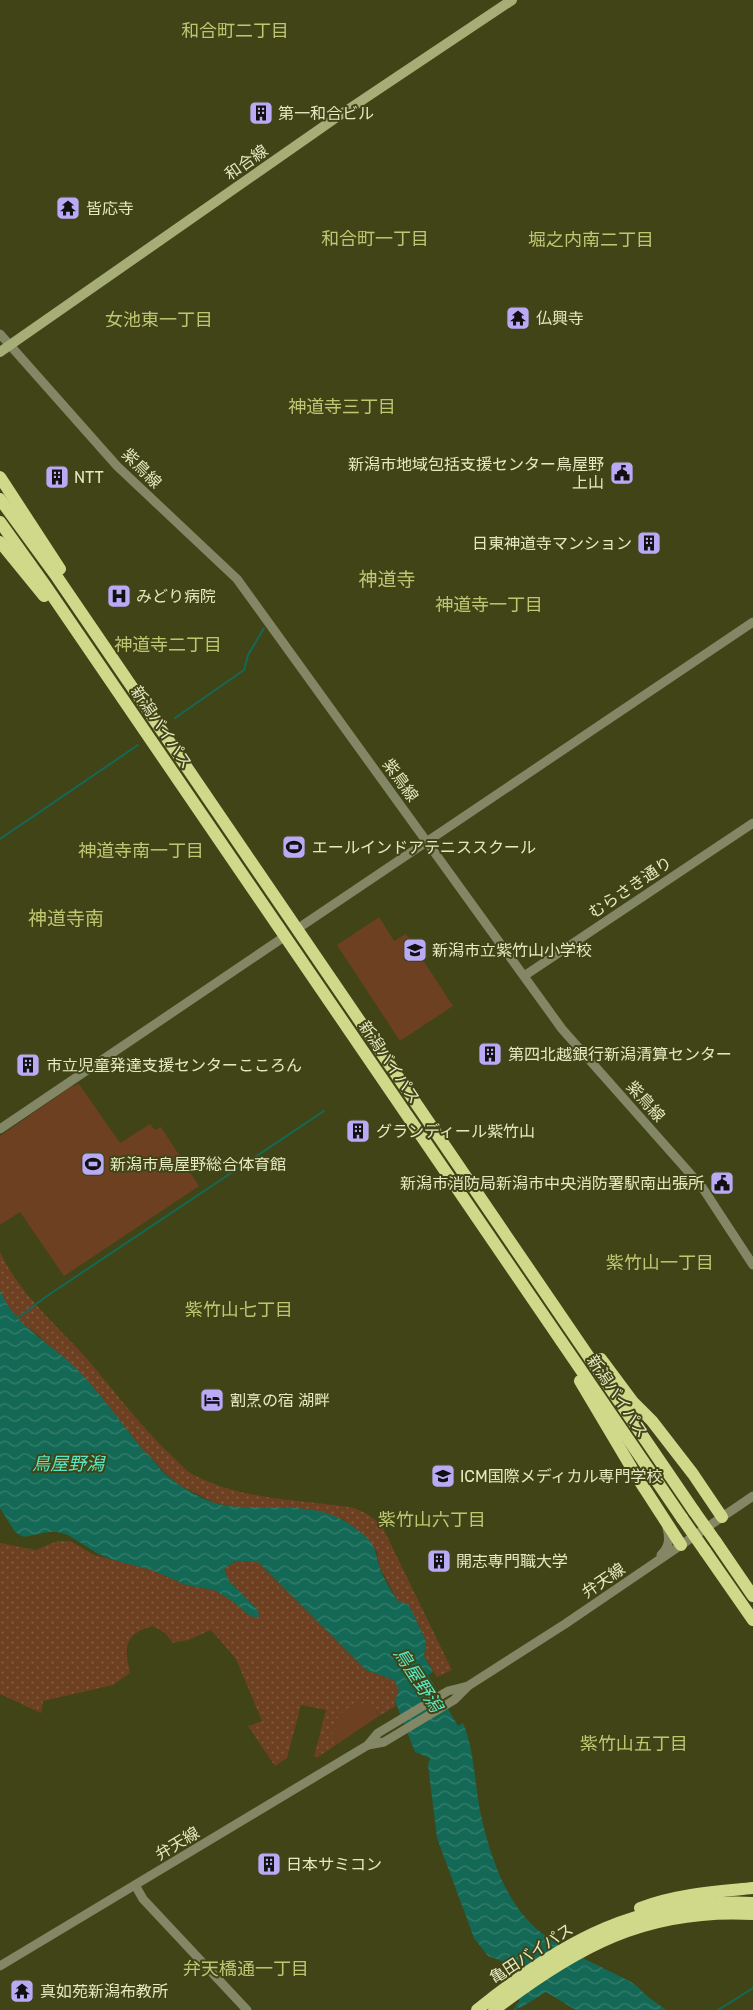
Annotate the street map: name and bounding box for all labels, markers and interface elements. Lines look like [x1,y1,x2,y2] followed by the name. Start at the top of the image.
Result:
[181,20,289,42] district label: 和合町二丁目
[248,100,274,126] building icon: 第一和合ビル
[278,104,374,123] place label: 第一和合ビル
[221,141,271,184] street label: 和合線
[55,195,81,221] temple icon: 皆応寺
[86,199,134,218] place label: 皆応寺
[321,228,429,250] district label: 和合町一丁目
[528,229,654,251] district label: 堀之内南二丁目
[505,305,531,331] temple icon: 仏興寺
[105,309,213,331] district label: 女池東一丁目
[536,309,584,328] place label: 仏興寺
[288,396,396,418] district label: 神道寺三丁目
[118,445,165,492] street label: 紫鳥線
[348,455,604,492] place label: 新潟市地域包括支援センター鳥屋野 上山
[609,460,635,486] public building icon: 新潟市地域包括支援センター鳥屋野 上山
[44,464,70,490] building icon: NTT
[74,468,104,487] place label: NTT
[636,530,662,556] building icon: 日東神道寺マンション
[472,534,632,553] place label: 日東神道寺マンション
[358,568,416,591] district label: 神道寺
[106,583,132,609] hospital icon: みどり病院
[136,587,216,606] place label: みどり病院
[435,594,543,616] district label: 神道寺一丁目
[114,634,222,656] district label: 神道寺二丁目
[127,682,196,772] street label: 新潟バイパス
[379,755,422,805] street label: 紫鳥線
[281,834,307,860] sports icon: エールインドアテニススクール
[312,838,536,857] place label: エールインドアテニススクール
[78,840,204,862] district label: 神道寺南一丁目
[585,853,675,922] street label: むらさき通り
[28,907,104,930] district label: 神道寺南
[402,937,428,963] school or university icon: 新潟市立紫竹山小学校
[432,941,592,960] place label: 新潟市立紫竹山小学校
[355,1017,424,1107] street label: 新潟バイパス
[477,1041,503,1067] building icon: 第四北越銀行新潟清算センター
[508,1045,732,1064] place label: 第四北越銀行新潟清算センター
[15,1052,41,1078] building icon: 市立児童発達支援センターこころん
[46,1056,302,1075] place label: 市立児童発達支援センターこころん
[623,1077,669,1126] street label: 紫鳥線
[345,1118,371,1144] building icon: グランディール紫竹山
[376,1122,535,1141] place label: グランディール紫竹山
[80,1151,106,1177] sports icon: 新潟市鳥屋野総合体育館
[110,1155,286,1174] place label: 新潟市鳥屋野総合体育館
[709,1170,735,1196] public building icon: 新潟市消防局新潟市中央消防署駅南出張所
[400,1174,704,1193] place label: 新潟市消防局新潟市中央消防署駅南出張所
[606,1252,714,1274] district label: 紫竹山一丁目
[185,1299,293,1321] district label: 紫竹山七丁目
[583,1351,652,1441] street label: 新潟バイパス
[199,1387,225,1413] hotel icon: 割烹の宿 湖畔
[230,1391,330,1410] place label: 割烹の宿 湖畔
[32,1453,106,1475] water label: 鳥屋野潟
[430,1463,456,1489] school or university icon: ICM国際メディカル専門学校
[460,1467,663,1486] place label: ICM国際メディカル専門学校
[378,1509,486,1531] district label: 紫竹山六丁目
[426,1548,452,1574] building icon: 開志専門職大学
[456,1552,568,1571] place label: 開志専門職大学
[578,1559,628,1602] street label: 弁天線
[389,1644,448,1718] water label: 鳥屋野潟
[580,1733,688,1755] district label: 紫竹山五丁目
[152,1823,203,1864] street label: 弁天線
[256,1851,282,1877] building icon: 日本サミコン
[286,1855,382,1874] place label: 日本サミコン
[486,1919,577,1987] street label: 亀田バイパス
[183,1958,309,1980] district label: 弁天橋通一丁目
[9,1978,35,2004] temple icon: 真如苑新潟布教所
[40,1982,168,2001] place label: 真如苑新潟布教所

